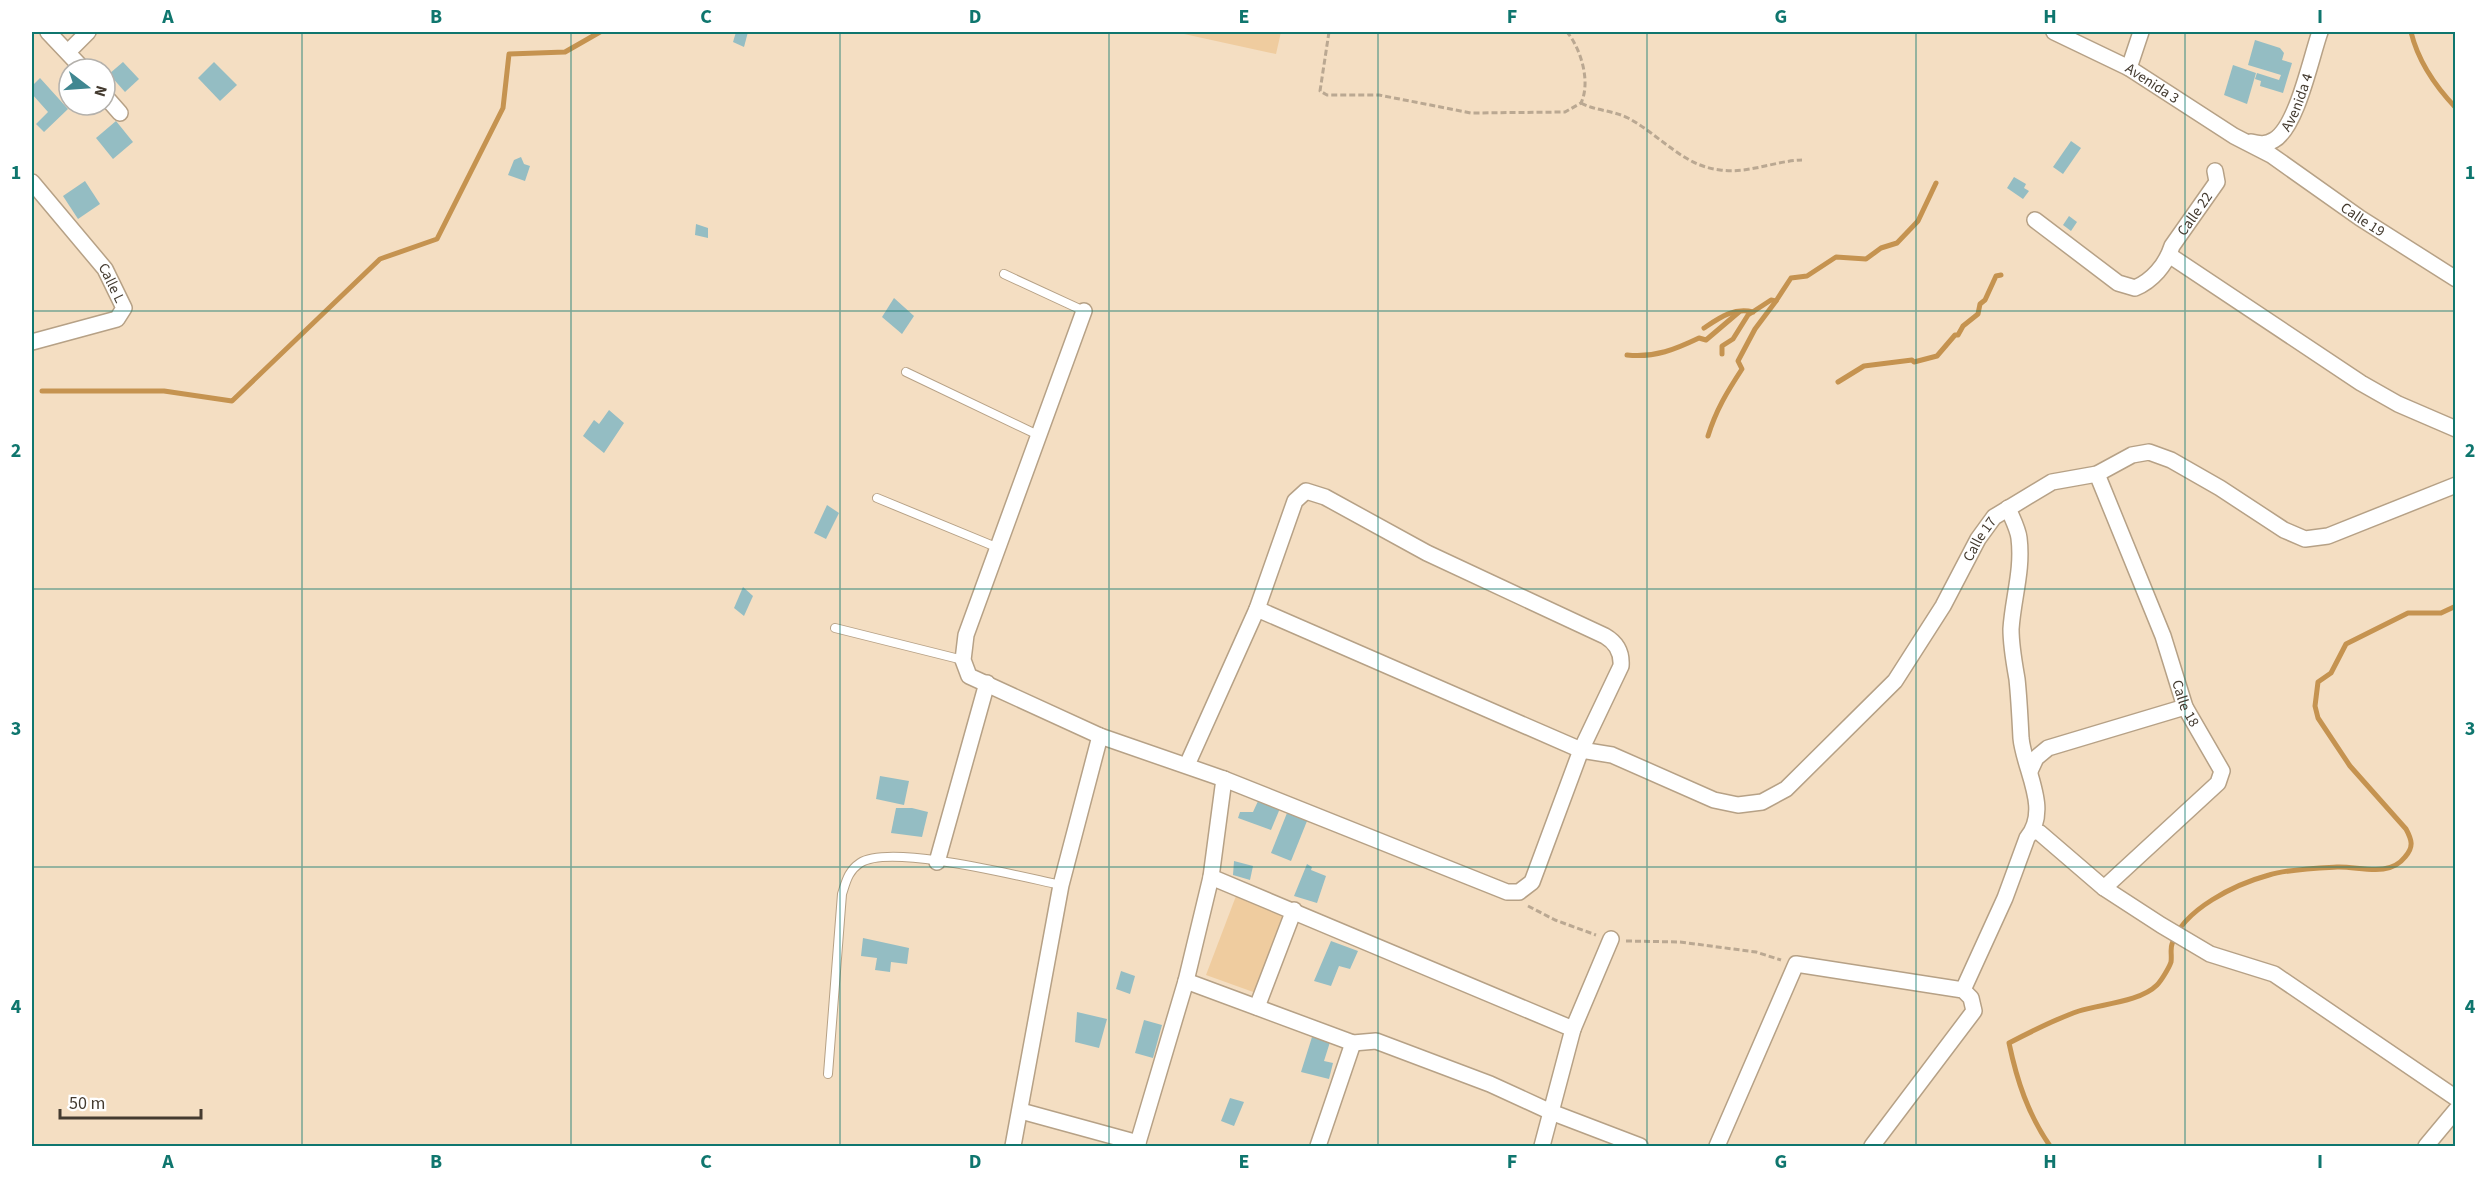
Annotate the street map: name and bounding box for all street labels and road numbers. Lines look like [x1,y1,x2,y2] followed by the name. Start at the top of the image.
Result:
[2121,58,2183,109] street label: Avenida 3
[2276,70,2318,136] street label: Avenida 4
[2172,188,2218,240] street label: Calle 22
[2336,197,2389,242] street label: Calle 19
[93,258,130,306] street label: Calle L
[1958,513,2002,565] street label: Calle 17
[2166,677,2204,731] street label: Calle 18

